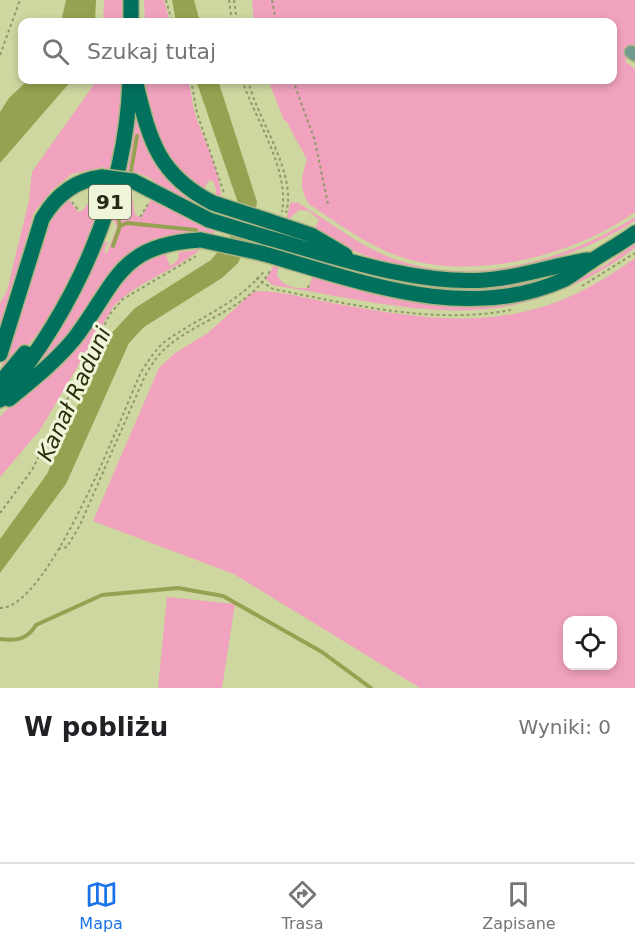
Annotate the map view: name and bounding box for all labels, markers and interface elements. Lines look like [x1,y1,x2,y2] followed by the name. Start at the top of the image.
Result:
[18,18,617,84] search box
[39,35,72,68] icon: search
[87,39,216,64] text: Szukaj tutaj
[89,185,131,219] road number: 91
[32,323,116,465] water label: Kanał Raduni
[563,616,617,670] map controls
[563,616,617,670] button: locate
[24,712,168,742] text: W pobliżu
[519,715,611,739] text: Wyniki: 0
[79,878,123,933] tab: Mapa
[282,878,324,933] tab: Trasa
[482,878,556,933] tab: Zapisane

